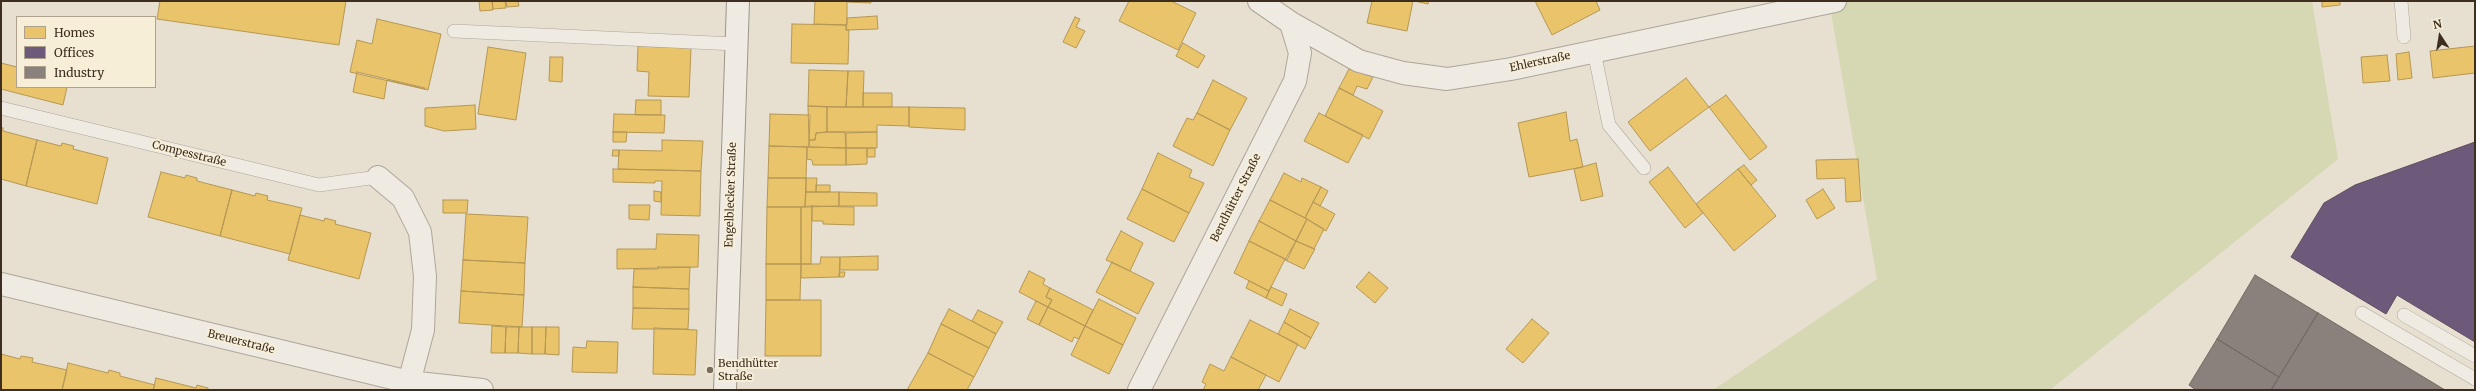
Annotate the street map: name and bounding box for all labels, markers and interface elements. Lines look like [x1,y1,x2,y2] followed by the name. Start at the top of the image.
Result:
[16,16,156,88] legend
[2420,16,2460,56] north arrow
[2432,17,2443,32] text: N
[54,25,95,40] text: Homes
[54,45,94,60] text: Offices
[1508,49,1572,75] street label: Ehlerstraße
[54,65,104,80] text: Industry
[151,138,227,170] street label: Compesstraße
[723,142,739,248] street label: Engelblecker Straße
[1208,152,1264,244] street label: Bendhütter Straße
[206,327,276,357] street label: Breuerstraße
[718,357,778,383] place label: Bendhütter Straße
[705,365,715,375] marker: Bendhütter Straße

